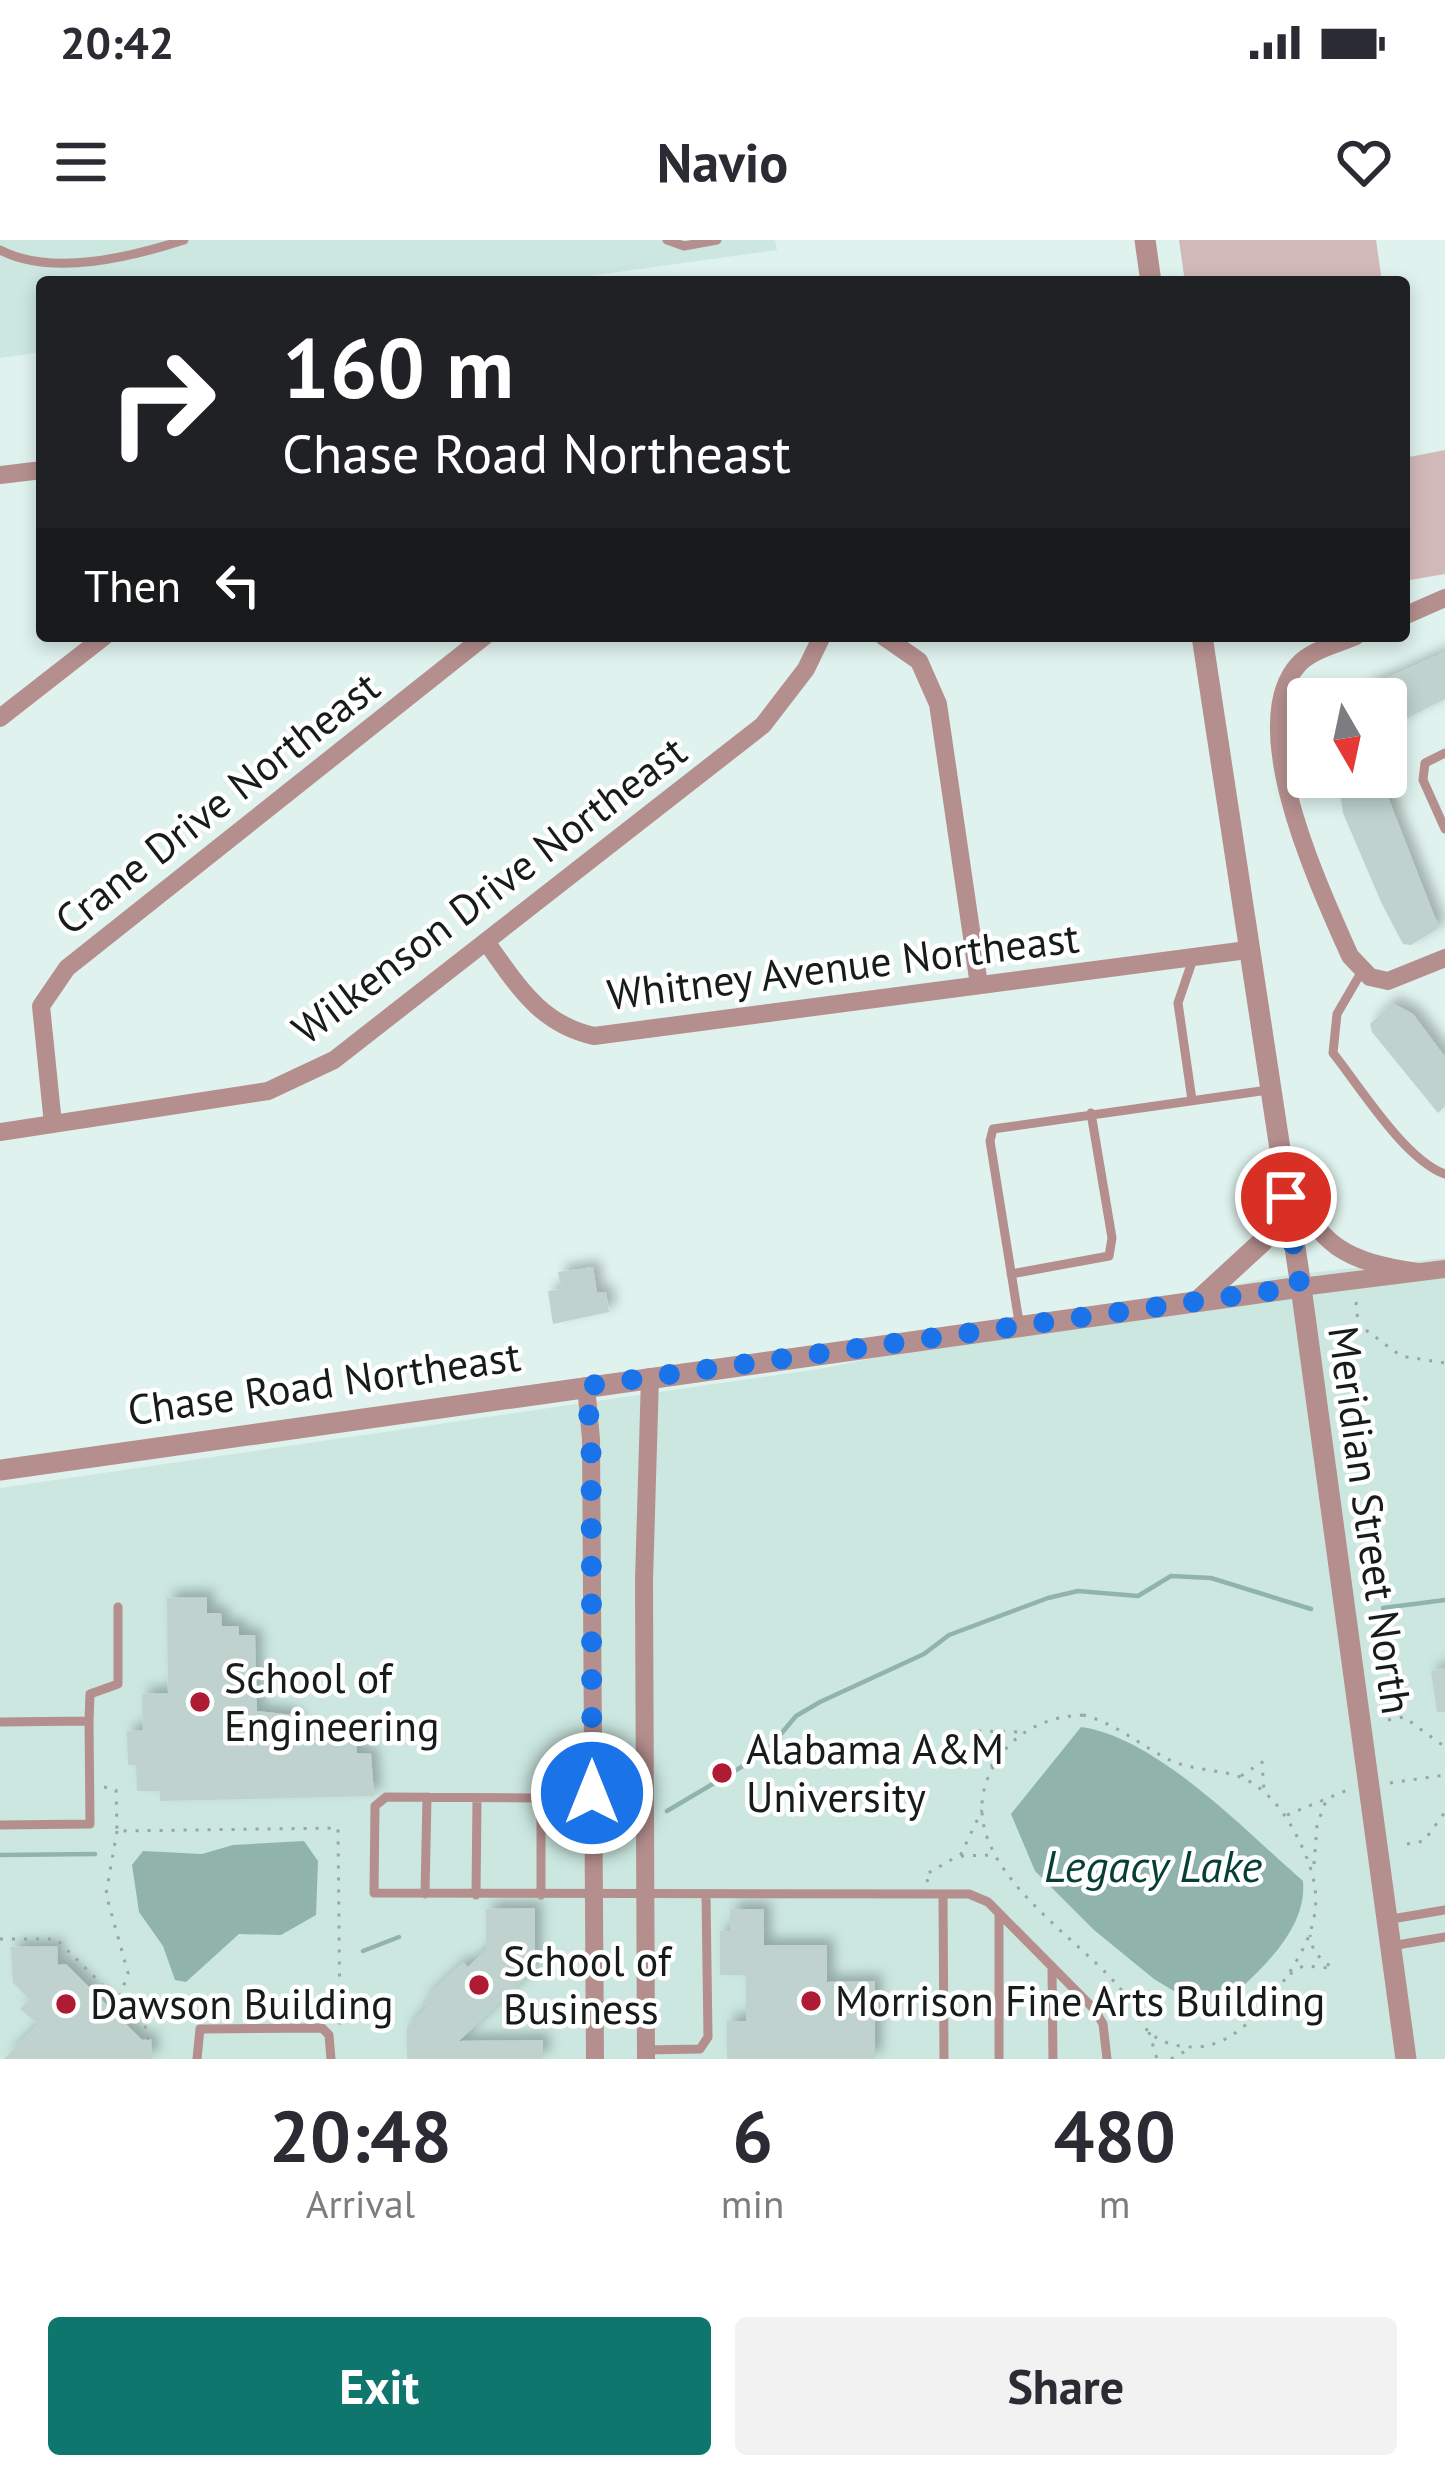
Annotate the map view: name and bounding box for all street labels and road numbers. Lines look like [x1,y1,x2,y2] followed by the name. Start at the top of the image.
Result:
[43,659,390,946] street label: Crane Drive Northeast
[281,723,697,1056] street label: Wilkenson Drive Northeast
[604,909,1082,1022] street label: Whitney Avenue Northeast
[1316,1323,1425,1717] street label: Meridian Street North
[124,1328,524,1437] street label: Chase Road Northeast

